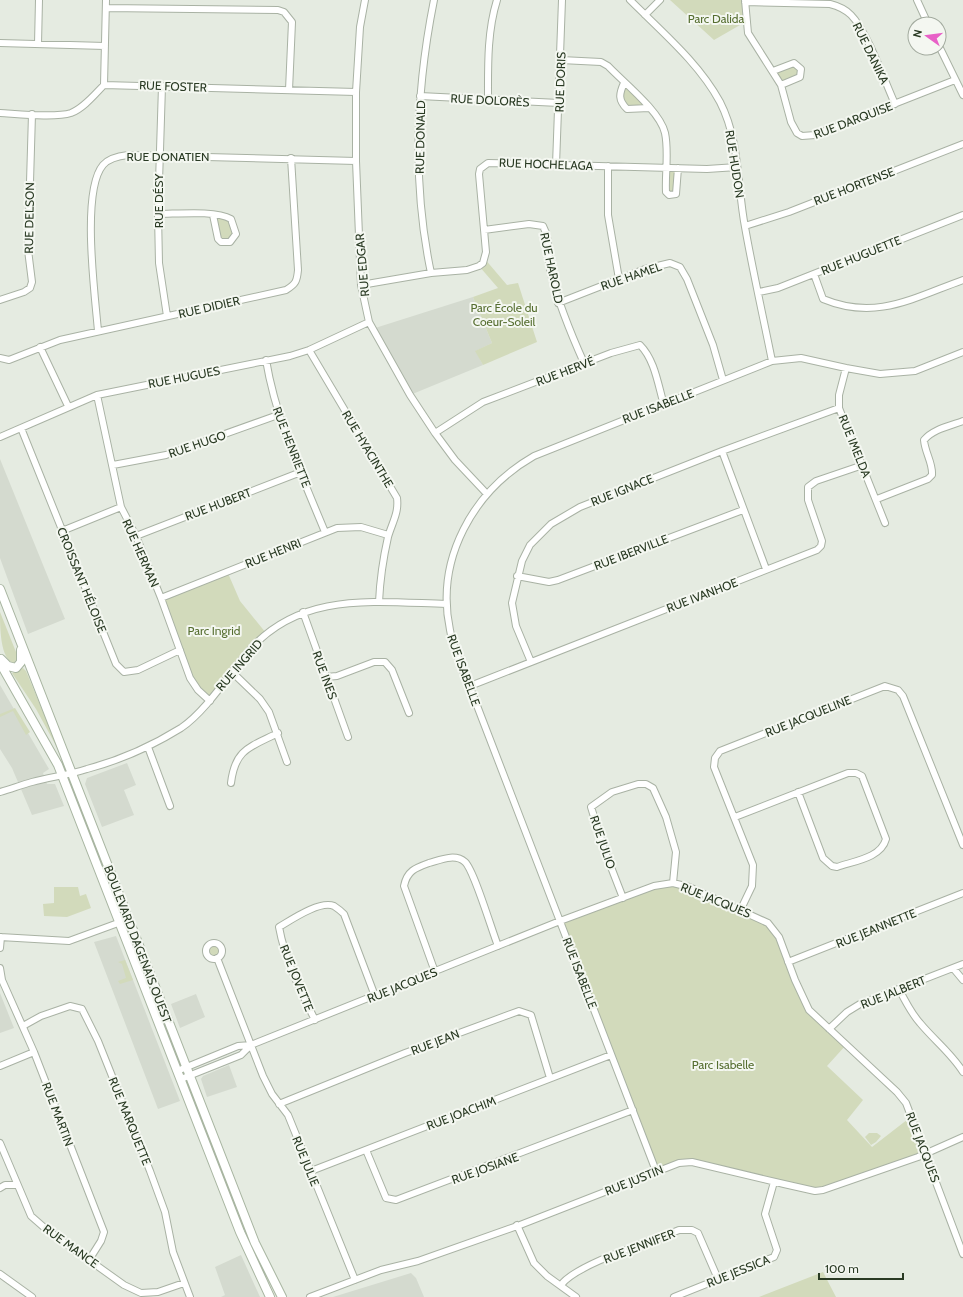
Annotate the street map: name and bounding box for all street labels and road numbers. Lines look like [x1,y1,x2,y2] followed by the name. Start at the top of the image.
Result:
[850,20,893,87] street label: RUE DANIKA
[551,51,569,113] street label: RUE DORIS
[139,77,208,95] street label: RUE FOSTER
[450,90,530,110] street label: RUE DOLORÈS
[812,98,895,142] street label: RUE DARQUISE
[412,100,428,174] street label: RUE DONALD
[722,129,748,199] street label: RUE HUDON
[127,149,209,164] street label: RUE DONATIEN
[499,155,594,173] street label: RUE HOCHELAGA
[812,164,897,208] street label: RUE HORTENSE
[151,174,166,228] street label: RUE DÉSY
[21,182,37,254] street label: RUE DELSON
[537,231,567,305] street label: RUE HAROLD
[352,232,372,297] street label: RUE EDGAR
[819,232,904,278] street label: RUE HUGUETTE
[599,259,663,293] street label: RUE HAMEL
[177,292,242,321] street label: RUE DIDIER
[534,353,597,389] street label: RUE HERVÉ
[147,363,221,391] street label: RUE HUGUES
[620,385,696,426] street label: RUE ISABELLE
[270,405,314,490] street label: RUE HENRIETTE
[339,408,397,491] street label: RUE HYACINTHE
[836,412,875,480] street label: RUE IMELDA
[166,427,228,461] street label: RUE HUGO
[589,471,656,509] street label: RUE IGNACE
[183,484,254,523] street label: RUE HUBERT
[119,517,163,589] street label: RUE HERMAN
[54,525,110,635] street label: CROISSANT HÉLOISE
[592,531,671,573] street label: RUE IBERVILLE
[243,535,303,571] street label: RUE HENRI
[664,574,740,615] street label: RUE IVANHOE
[444,632,484,708] street label: RUE ISABELLE
[212,636,266,694] street label: RUE INGRID
[309,649,341,701] street label: RUE INES
[763,692,854,740] street label: RUE JACQUELINE
[587,813,619,871] street label: RUE JULIO
[101,863,175,1026] street label: BOULEVARD DAGENAIS OUEST
[679,879,753,921] street label: RUE JACQUES
[834,905,919,951] street label: RUE JEANNETTE
[560,935,601,1011] street label: RUE ISABELLE
[277,942,317,1014] street label: RUE JOVETTE
[365,964,439,1006] street label: RUE JACQUES
[858,972,928,1012] street label: RUE JALBERT
[409,1026,461,1058] street label: RUE JEAN
[106,1075,155,1168] street label: RUE MARQUETTE
[39,1080,77,1148] street label: RUE MARTIN
[424,1093,498,1133] street label: RUE JOACHIM
[903,1110,943,1184] street label: RUE JACQUES
[289,1134,323,1189] street label: RUE JULIE
[449,1149,521,1187] street label: RUE JOSIANE
[602,1161,666,1199] street label: RUE JUSTIN
[40,1221,102,1271] street label: RUE MANCE
[601,1225,677,1266] street label: RUE JENNIFER
[704,1251,772,1290] street label: RUE JESSICA

